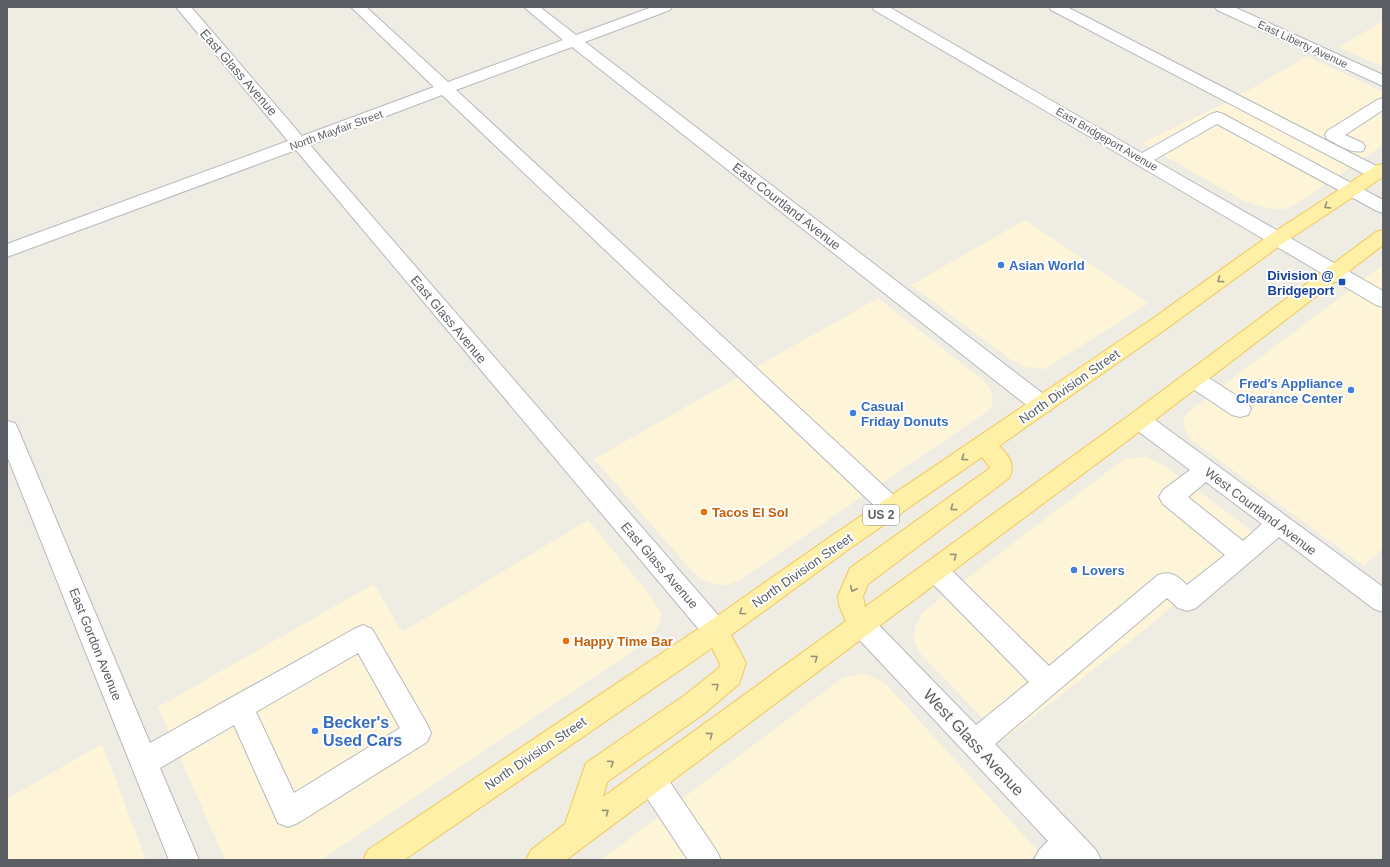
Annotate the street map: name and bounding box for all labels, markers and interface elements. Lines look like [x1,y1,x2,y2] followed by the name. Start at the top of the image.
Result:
[1256,18,1350,70] street label: East Liberty Avenue
[197,26,280,119] street label: East Glass Avenue
[1054,105,1160,173] street label: East Bridgeport Avenue
[288,108,384,152] street label: North Mayfair Street
[730,160,844,253] street label: East Courtland Avenue
[1324,201,1331,209] one-way arrow
[1009,258,1085,273] place label: Asian World
[996,260,1006,270] marker: Asian World
[1267,268,1335,298] place label: Division @ Bridgeport
[408,273,490,366] street label: East Glass Avenue
[1218,275,1225,282] one-way arrow
[1337,277,1347,287] marker: Division @ Bridgeport
[1016,346,1123,427] street label: North Division Street
[1236,376,1343,406] place label: Fred's Appliance Clearance Center
[1346,385,1356,395] marker: Fred's Appliance Clearance Center
[861,399,948,429] place label: Casual Friday Donuts
[848,408,858,418] marker: Casual Friday Donuts
[962,453,969,460] one-way arrow
[1202,464,1320,558] street label: West Courtland Avenue
[950,503,957,510] one-way arrow
[712,505,788,520] place label: Tacos El Sol
[863,505,899,525] road number: US 2
[699,507,709,517] marker: Tacos El Sol
[618,519,701,612] street label: East Glass Avenue
[749,530,856,611] street label: North Division Street
[949,554,956,561] one-way arrow
[1082,563,1125,578] place label: Lovers
[1069,565,1079,575] marker: Lovers
[850,584,858,592] one-way arrow
[66,586,125,703] street label: East Gordon Avenue
[740,607,747,614] one-way arrow
[574,634,673,649] place label: Happy Time Bar
[561,636,571,646] marker: Happy Time Bar
[811,656,818,663] one-way arrow
[712,684,719,691] one-way arrow
[920,686,1027,799] street label: West Glass Avenue
[323,714,402,749] place label: Becker's Used Cars
[482,714,589,793] street label: North Division Street
[310,726,320,736] marker: Becker's Used Cars
[706,733,713,740] one-way arrow
[607,760,614,767] one-way arrow
[601,810,608,817] one-way arrow

